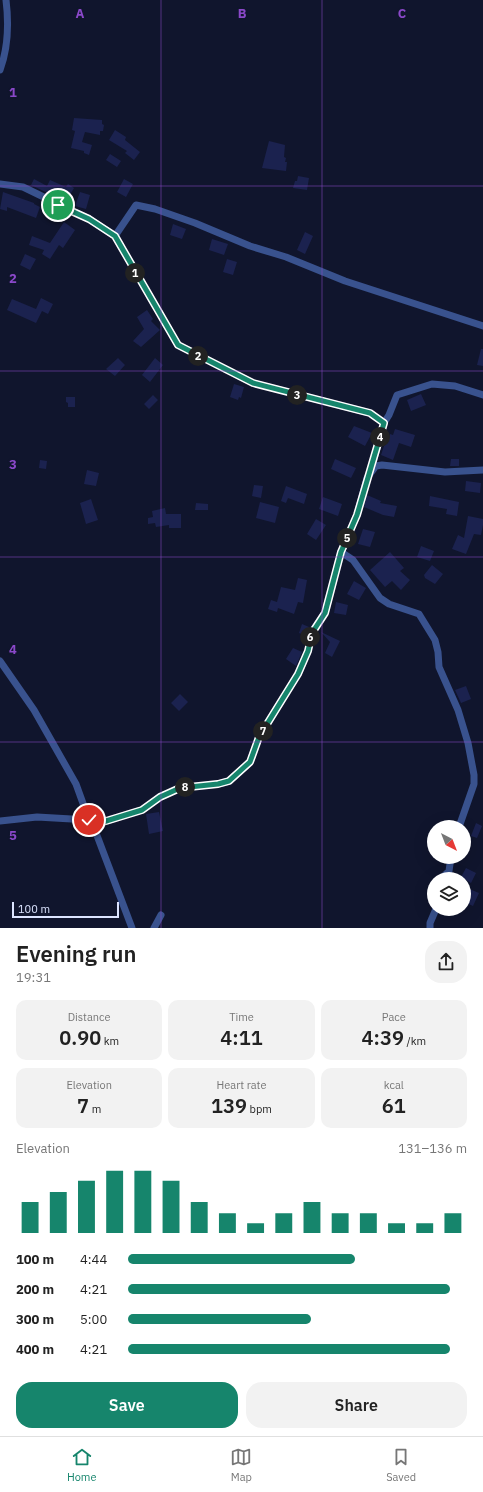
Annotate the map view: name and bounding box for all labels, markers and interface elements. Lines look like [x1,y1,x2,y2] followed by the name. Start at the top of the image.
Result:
[76,5,85,22] text: A
[238,5,247,22] text: B
[398,5,407,22] text: C
[9,84,17,101] text: 1
[41,188,75,222] pin
[47,194,69,216] icon: arrive
[125,263,145,283] pin: 1
[132,266,138,280] text: 1
[9,270,17,287] text: 2
[188,346,208,366] pin: 2
[195,349,201,363] text: 2
[287,385,307,405] pin: 3
[294,388,300,402] text: 3
[370,427,390,447] pin: 4
[377,430,383,444] text: 4
[9,456,17,473] text: 3
[337,528,357,548] pin: 5
[344,531,350,545] text: 5
[300,627,320,647] pin: 6
[307,630,313,644] text: 6
[9,641,17,658] text: 4
[253,721,273,741] pin: 7
[260,724,266,738] text: 7
[175,777,195,797] pin: 8
[182,780,188,794] text: 8
[72,803,106,837] pin
[78,809,100,831] icon: check
[427,820,471,864] north arrow
[427,820,471,916] map controls
[9,827,17,844] text: 5
[427,872,471,916] button: layers
[12,900,119,919] scale bar
[18,902,50,916] text: 100 m
[16,939,136,968] text: Evening run
[425,941,467,983] button: share
[16,969,51,986] text: 19:31
[68,1010,111,1024] text: Distance
[229,1010,254,1024] text: Time
[382,1010,406,1024] text: Pace
[59,1024,101,1051] text: 0.90
[220,1024,263,1051] text: 4:11
[362,1024,404,1051] text: 4:39
[101,1034,119,1048] text: km
[404,1034,426,1048] text: /km
[66,1078,112,1092] text: Elevation
[217,1078,266,1092] text: Heart rate
[384,1078,404,1092] text: kcal
[77,1092,89,1119] text: 7
[211,1092,247,1119] text: 139
[382,1092,406,1119] text: 61
[89,1102,101,1116] text: m
[247,1102,272,1116] text: bpm
[16,1140,70,1157] text: Elevation
[398,1140,467,1157] text: 131–136 m
[16,1251,54,1268] text: 100 m
[80,1251,107,1268] text: 4:44
[16,1281,54,1298] text: 200 m
[80,1281,107,1298] text: 4:21
[16,1311,54,1328] text: 300 m
[80,1311,107,1328] text: 5:00
[16,1341,54,1358] text: 400 m
[80,1341,107,1358] text: 4:21
[16,1382,238,1428] button: Save
[246,1382,467,1428] button: Share
[67,1446,97,1484] tab: Home
[230,1446,252,1484] tab: Map
[386,1446,416,1484] tab: Saved

